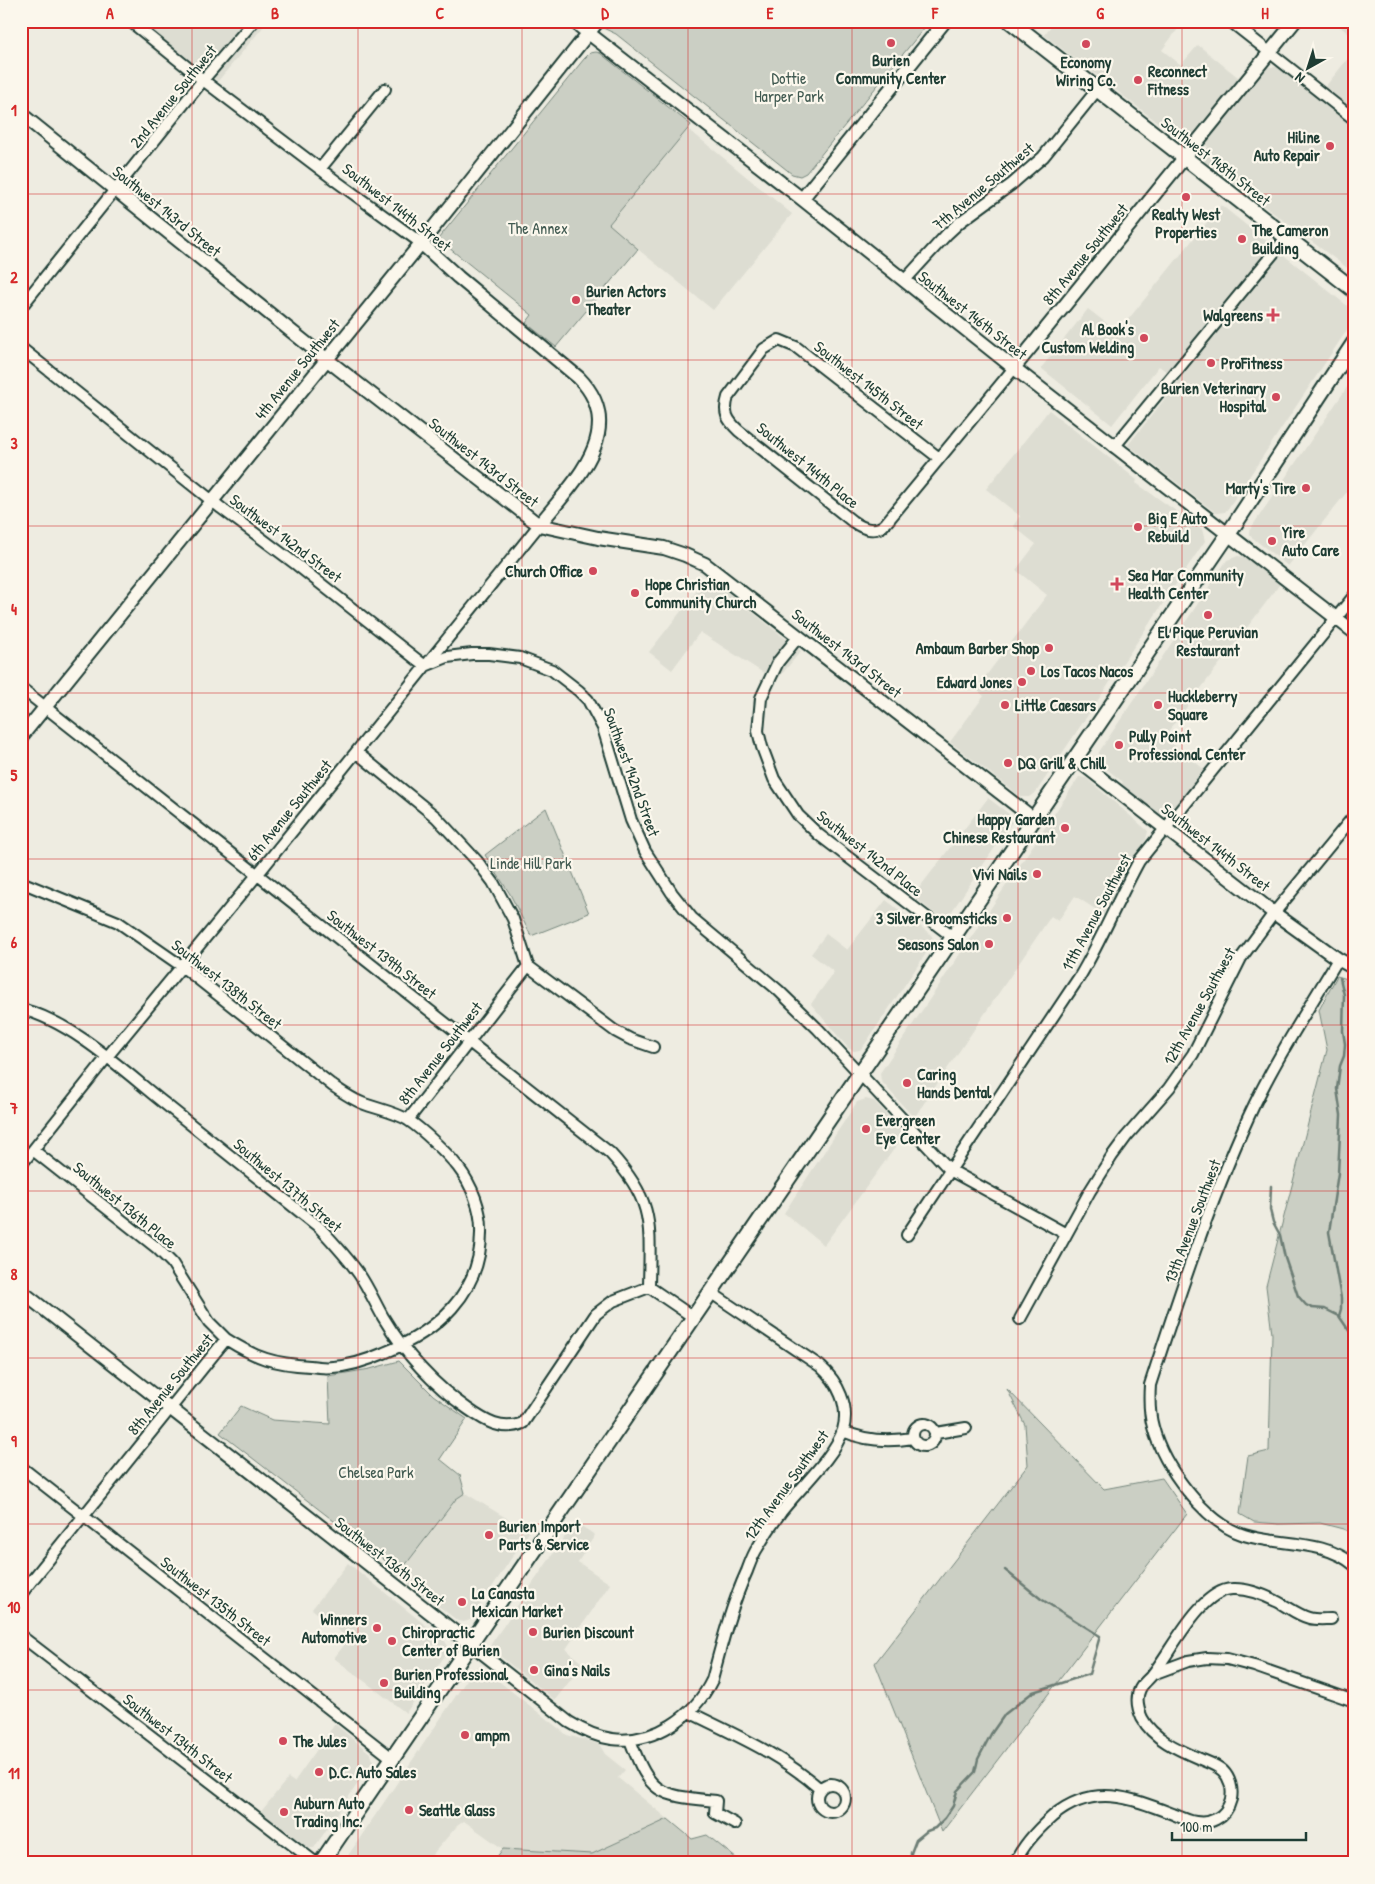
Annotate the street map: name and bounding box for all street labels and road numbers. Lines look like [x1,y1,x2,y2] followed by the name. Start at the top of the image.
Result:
[125,39,222,152] street label: 2nd Avenue Southwest
[1157,111,1276,211] street label: Southwest 148th Street
[928,137,1039,235] street label: 7th Avenue Southwest
[338,158,456,257] street label: Southwest 144th Street
[108,160,226,262] street label: Southwest 143rd Street
[1037,198,1133,309] street label: 8th Avenue Southwest
[914,265,1033,365] street label: Southwest 146th Street
[249,314,345,424] street label: 4th Avenue Southwest
[810,335,929,435] street label: Southwest 145th Street
[424,412,544,512] street label: Southwest 143rd Street
[752,417,864,514] street label: Southwest 144th Place
[225,489,347,588] street label: Southwest 142nd Street
[787,603,907,703] street label: Southwest 143rd Street
[599,705,666,840] street label: Southwest 142nd Street
[241,754,337,865] street label: 6th Avenue Southwest
[1157,798,1275,897] street label: Southwest 144th Street
[812,805,928,902] street label: Southwest 142nd Place
[1056,849,1136,974] street label: 11th Avenue Southwest
[323,904,442,1004] street label: Southwest 139th Street
[167,934,287,1034] street label: Southwest 138th Street
[1158,943,1241,1069] street label: 12th Avenue Southwest
[393,997,487,1109] street label: 8th Avenue Southwest
[229,1133,347,1237] street label: Southwest 137th Street
[1158,1155,1226,1286] street label: 13th Avenue Southwest
[68,1156,182,1254] street label: Southwest 136th Place
[122,1328,218,1439] street label: 8th Avenue Southwest
[739,1425,834,1545] street label: 12th Avenue Southwest
[330,1511,450,1611] street label: Southwest 136th Street
[156,1551,276,1651] street label: Southwest 135th Street
[119,1688,238,1788] street label: Southwest 134th Street

